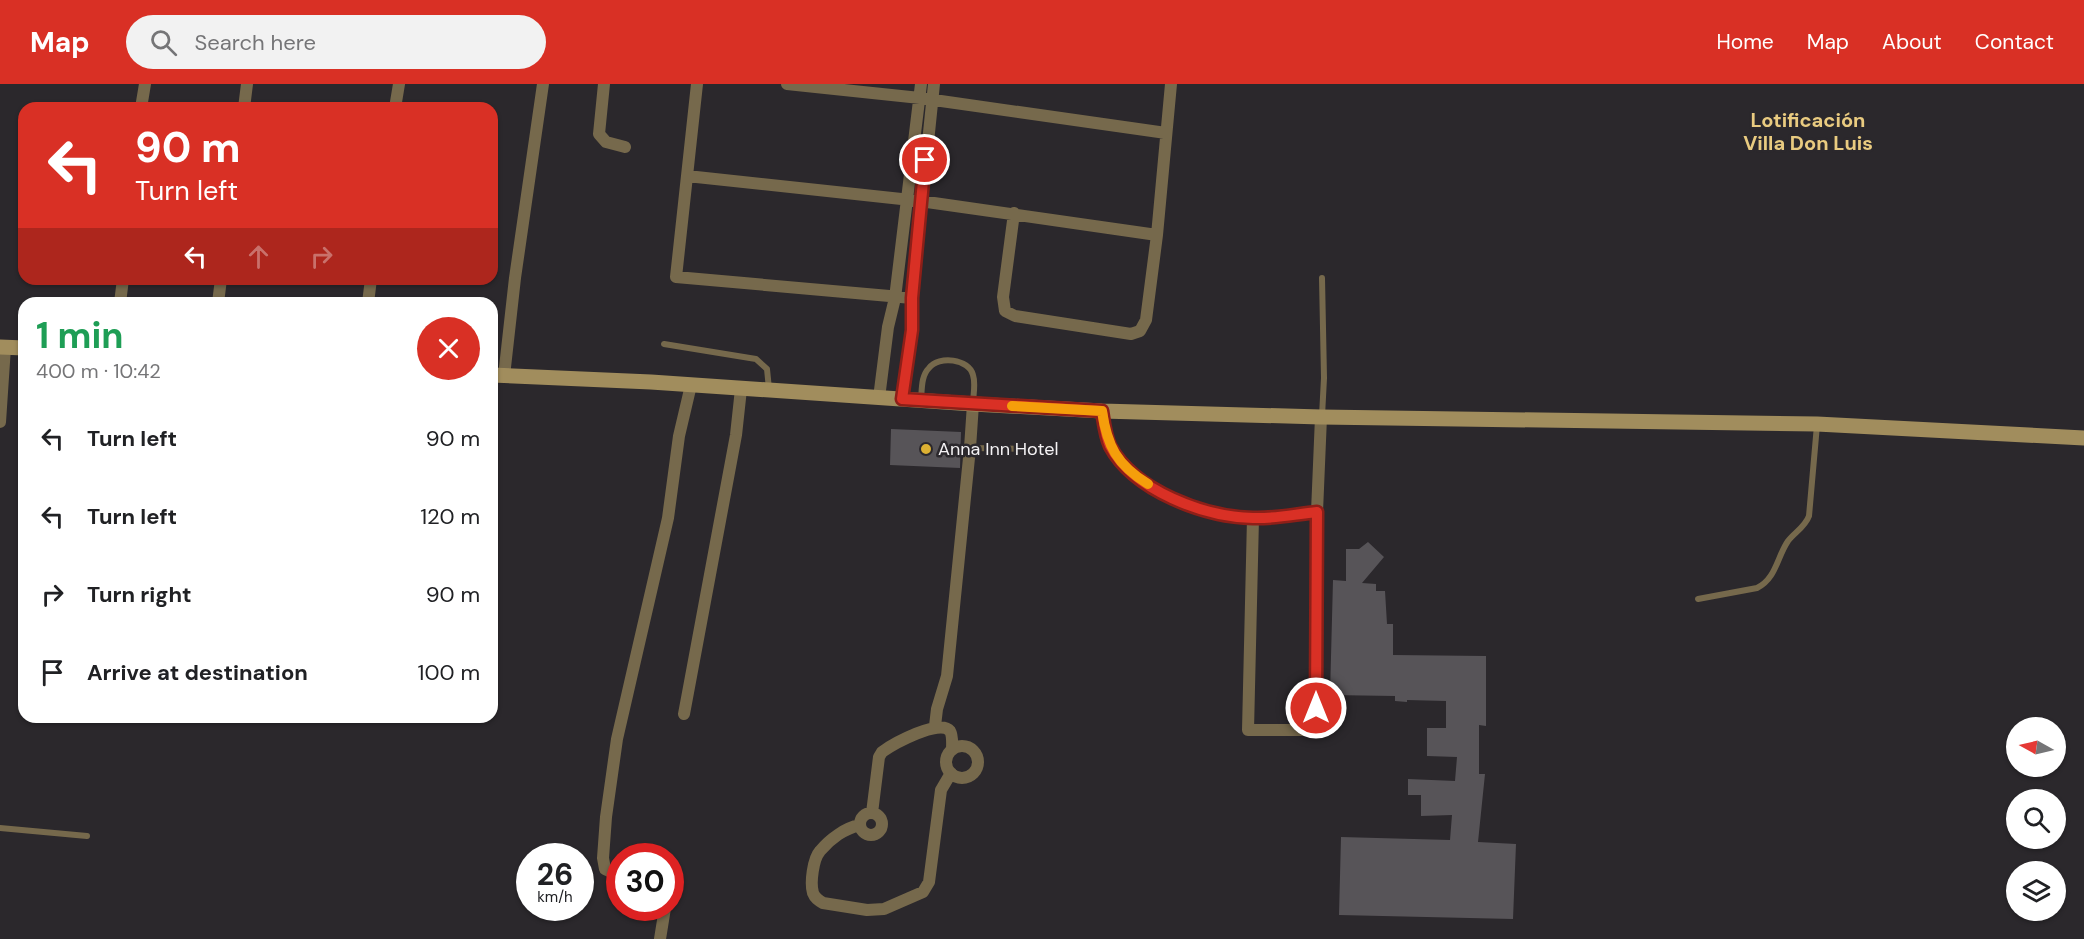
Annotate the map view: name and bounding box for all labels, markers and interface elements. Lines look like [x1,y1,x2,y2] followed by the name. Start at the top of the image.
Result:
[126,15,546,69] search box
[30,24,90,61] text: Map
[147,26,180,59] icon: search
[195,28,316,57] text: Search here
[1716,28,1774,56] text: Home
[1807,28,1849,56] text: Map
[1882,28,1942,56] text: About
[1975,28,2054,56] text: Contact
[1743,107,1873,156] district label: Lotificación Villa Don Luis
[135,120,241,175] text: 90 m
[36,126,114,204] icon: left
[899,134,950,185] pin
[908,143,941,176] icon: arrive
[135,173,238,208] text: Turn left
[179,240,212,273] icon: left
[242,240,275,273] icon: ahead
[305,240,338,273] icon: right
[36,312,124,359] text: 1 min
[417,317,480,380] button: close
[36,358,161,384] text: 400 m · 10:42
[36,422,69,455] icon: left
[87,424,177,453] text: Turn left
[426,424,480,453] text: 90 m
[938,437,1058,461] place label: Anna Inn Hotel
[919,442,933,456] marker: Anna Inn Hotel
[36,500,69,533] icon: left
[87,502,177,531] text: Turn left
[420,502,480,531] text: 120 m
[36,578,69,611] icon: right
[87,580,192,609] text: Turn right
[426,580,480,609] text: 90 m
[36,656,69,689] icon: arrive
[87,658,308,687] text: Arrive at destination
[418,658,480,687] text: 100 m
[1284,676,1348,740] position arrow
[2006,717,2066,777] north arrow
[2006,717,2066,921] map controls
[2006,789,2066,849] button: search
[606,843,684,921] speed limit sign: 30
[537,855,573,894] text: 26
[2006,861,2066,921] button: layers
[537,887,573,907] text: km/h

